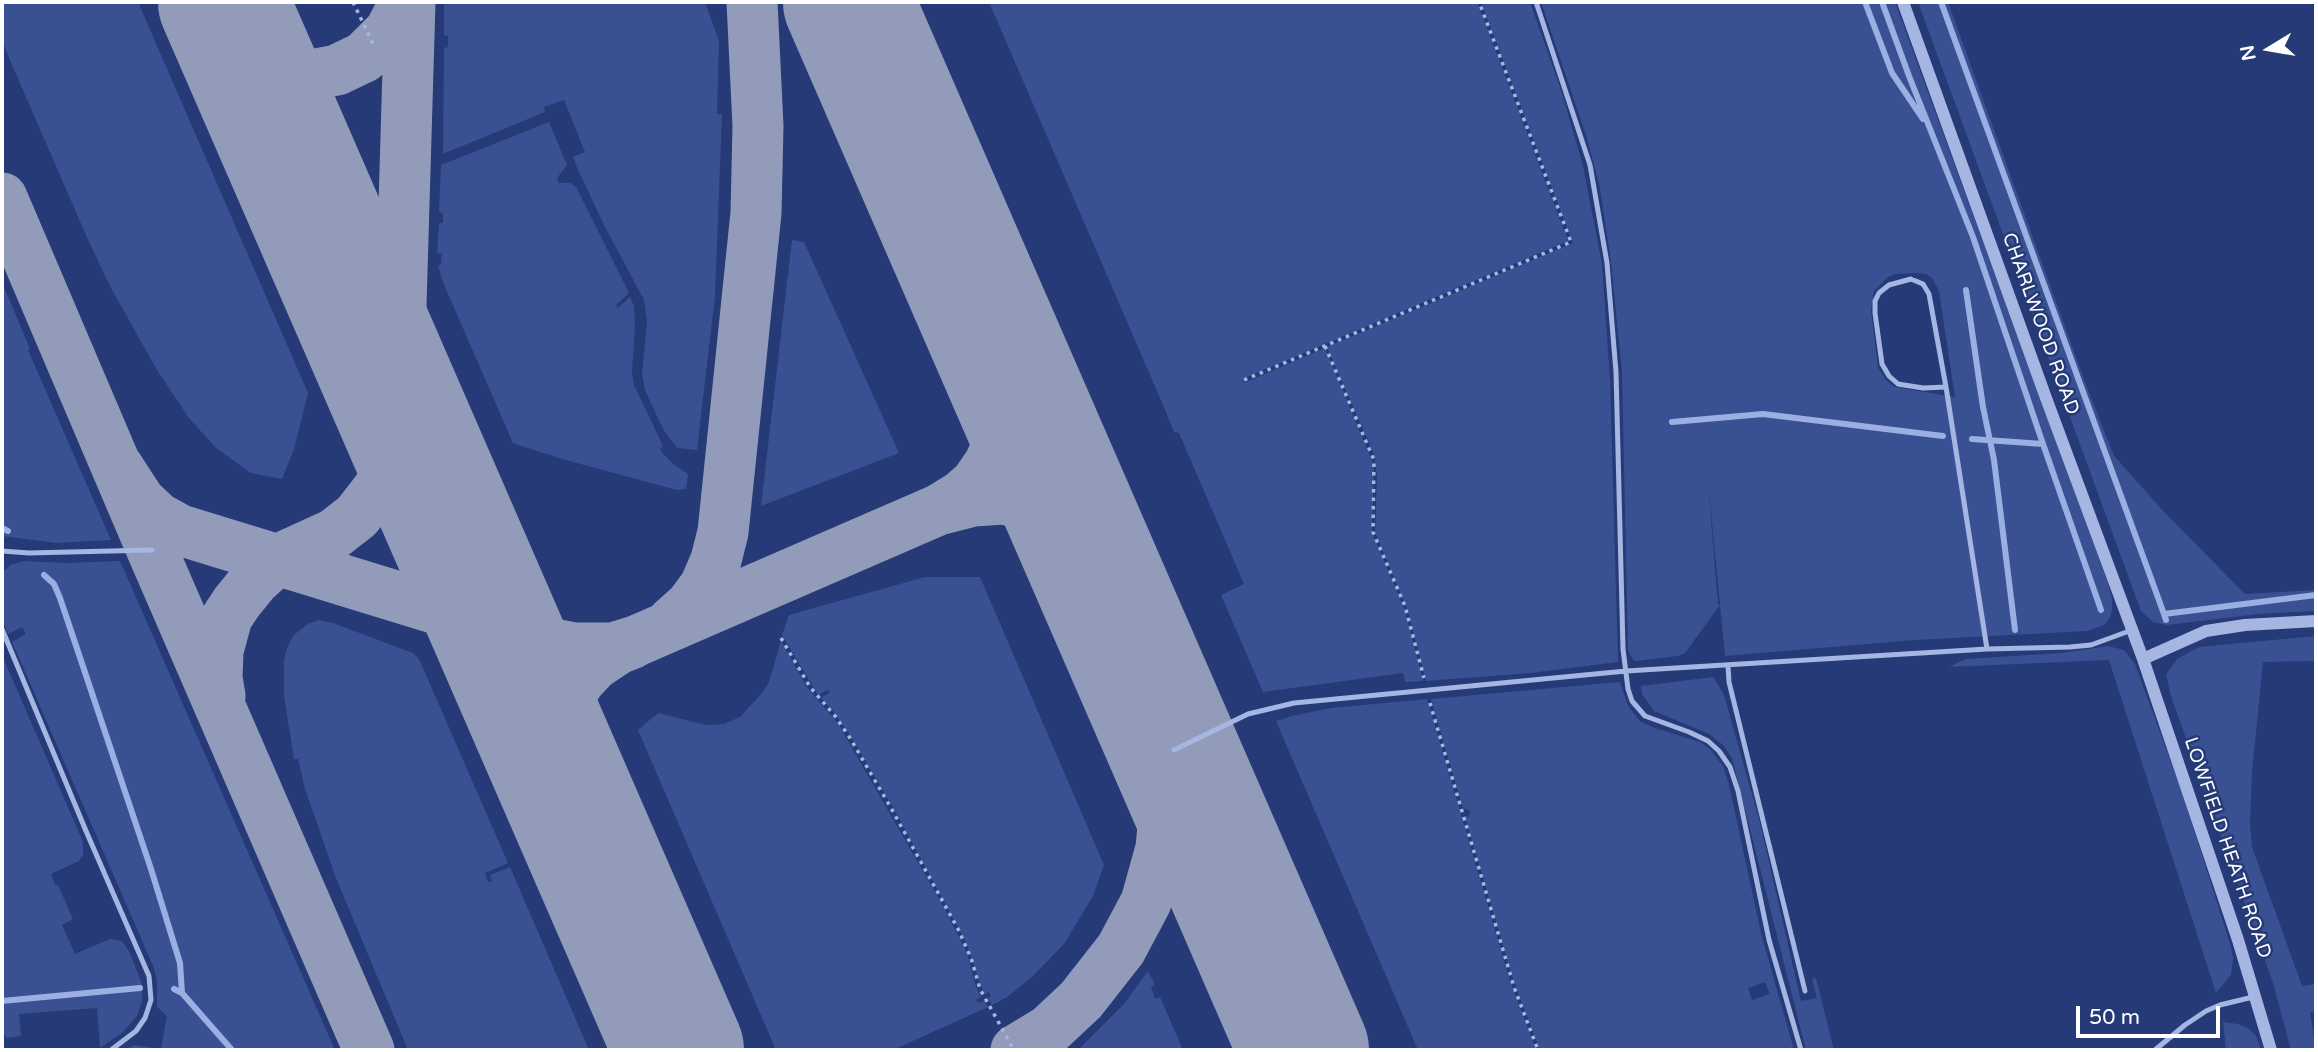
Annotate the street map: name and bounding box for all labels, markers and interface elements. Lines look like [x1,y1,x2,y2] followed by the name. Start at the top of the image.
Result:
[2234,14,2304,84] north arrow
[2236,43,2261,63] text: N
[1996,230,2084,418] street label: CHARLWOOD ROAD
[2178,734,2276,962] street label: LOWFIELD HEATH ROAD
[2080,992,2224,1036] scale bar
[2089,1005,2140,1030] text: 50 m

